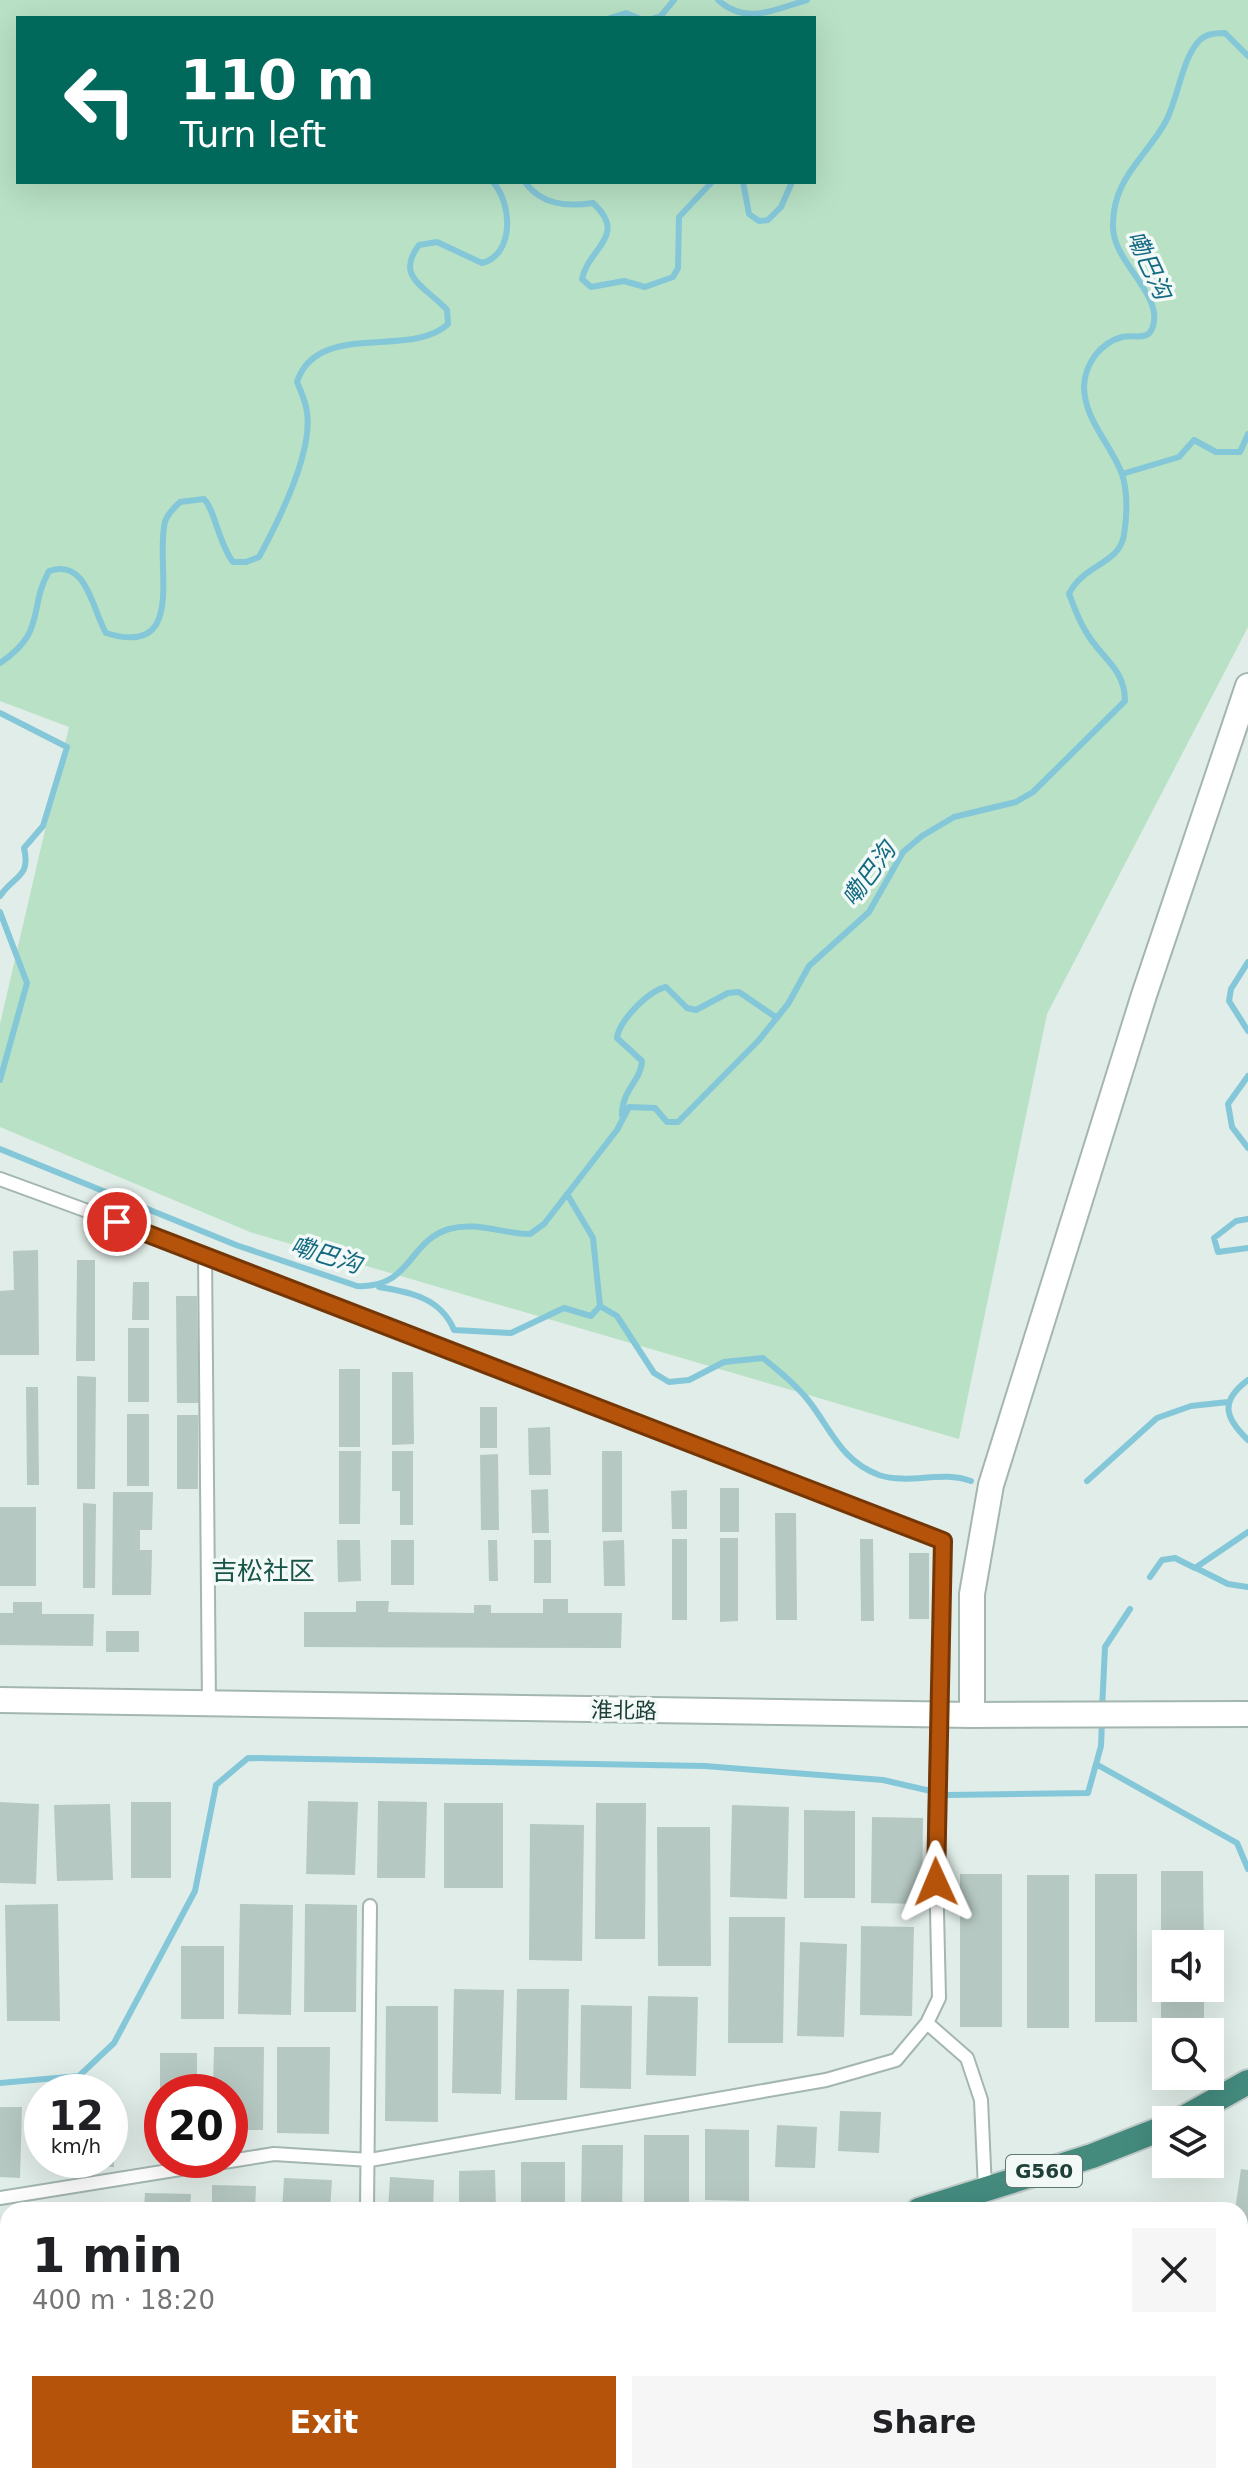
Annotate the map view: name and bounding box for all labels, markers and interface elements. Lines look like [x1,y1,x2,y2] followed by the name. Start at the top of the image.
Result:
[180,47,375,112] text: 110 m
[48,48,152,152] icon: left
[180,114,326,155] text: Turn left
[1121,226,1178,306] water label: 嘞巴沟
[837,834,903,911] water label: 嘞巴沟
[83,1188,151,1256] pin
[95,1200,139,1244] icon: arrive
[287,1231,367,1280] water label: 嘞巴沟
[211,1556,315,1586] district label: 吉松社区
[591,1697,657,1724] street label: 淮北路
[894,1840,978,1924] position arrow
[1152,1930,1224,2178] map controls
[1152,1930,1224,2002] button: sound
[1152,2018,1224,2090] button: search
[144,2074,248,2178] speed limit sign: 20
[48,2093,104,2139] text: 12
[1152,2106,1224,2178] button: layers
[51,2134,101,2158] text: km/h
[1006,2155,1082,2187] road number: G560
[32,2227,183,2283] text: 1 min
[1132,2228,1216,2312] button: close
[32,2285,215,2315] text: 400 m · 18:20
[32,2376,616,2468] button: Exit
[632,2376,1216,2468] button: Share

